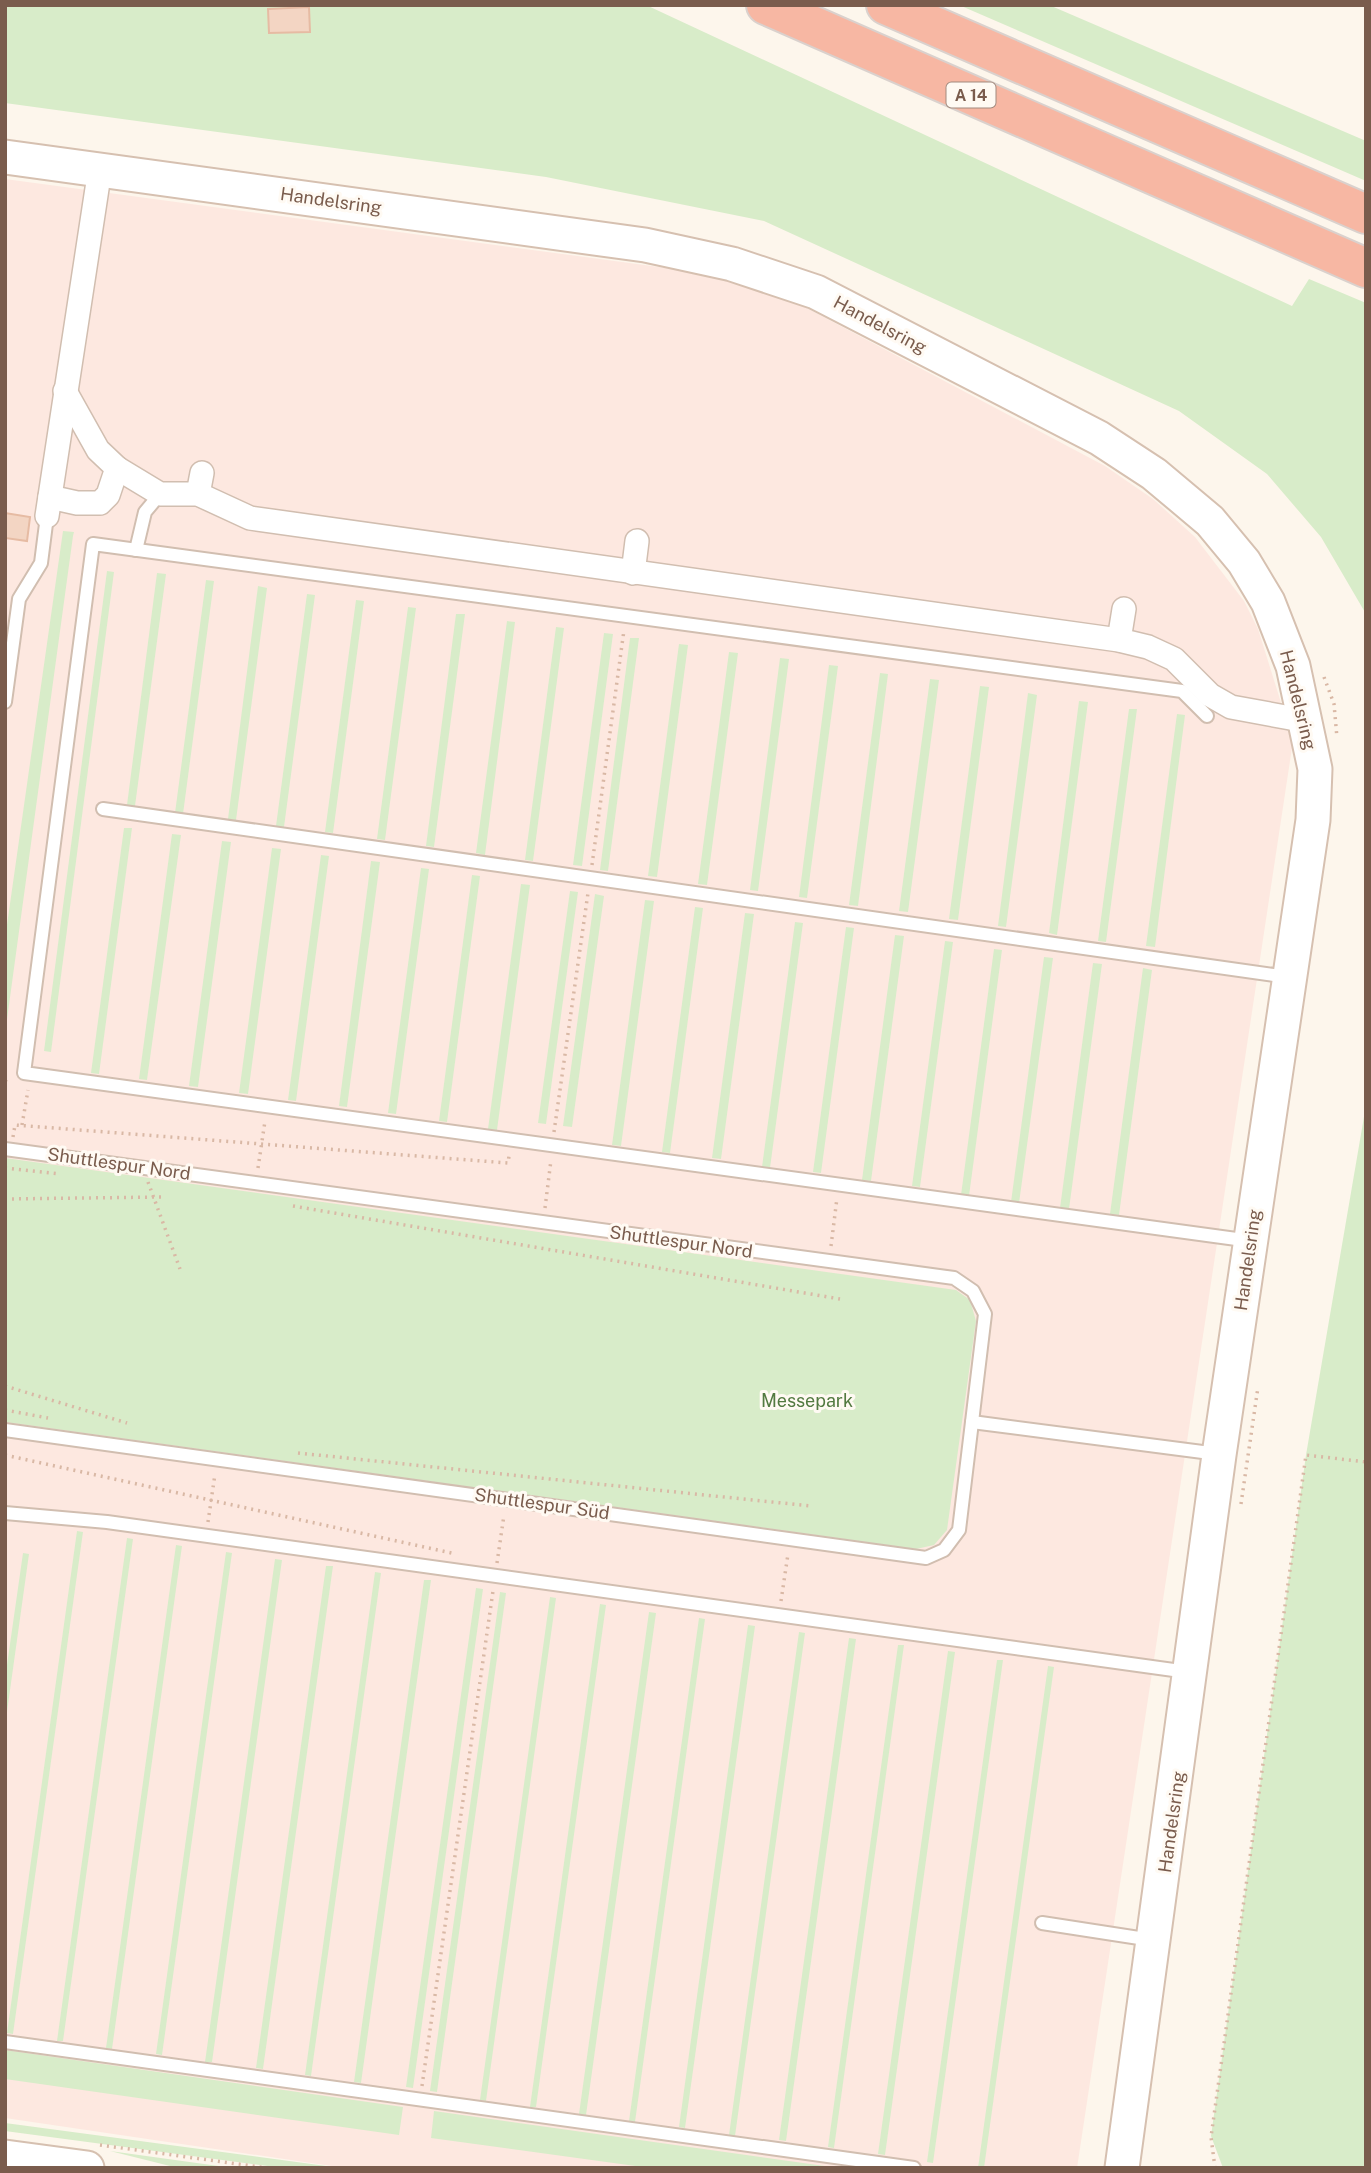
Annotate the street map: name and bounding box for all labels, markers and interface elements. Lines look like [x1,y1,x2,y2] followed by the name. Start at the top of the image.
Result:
[946,82,996,108] road number: A 14
[279,183,383,218] street label: Handelsring
[830,291,930,358] street label: Handelsring
[1276,648,1321,752] street label: Handelsring
[46,1143,192,1184] street label: Shuttlespur Nord
[1230,1208,1265,1312] street label: Handelsring
[608,1221,754,1262] street label: Shuttlespur Nord
[761,1390,853,1411] park label: Messepark
[473,1484,611,1523] street label: Shuttlespur Süd
[1154,1770,1189,1874] street label: Handelsring

